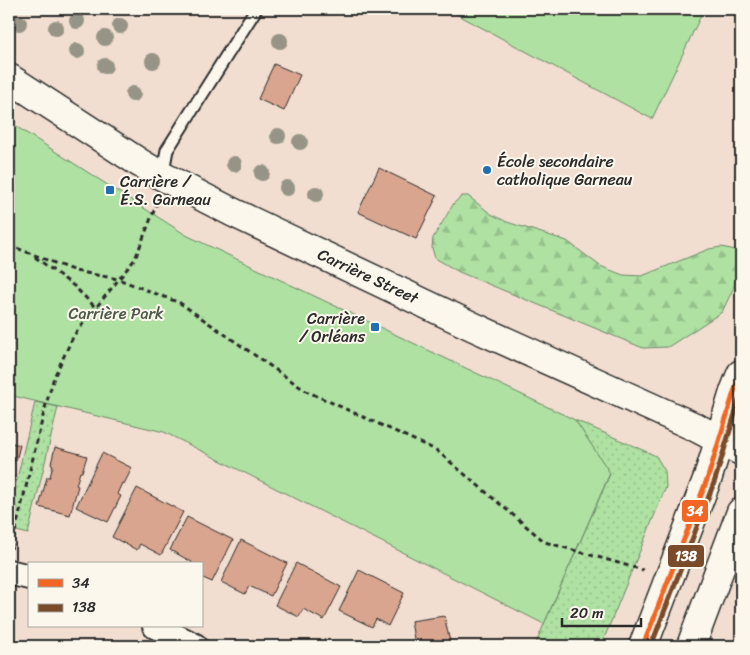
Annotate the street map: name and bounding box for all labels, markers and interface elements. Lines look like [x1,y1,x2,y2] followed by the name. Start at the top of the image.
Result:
[497,147,633,194] place label: École secondaire catholique Garneau
[481,164,493,176] marker: École secondaire catholique Garneau
[120,167,211,214] place label: Carrière / É.S. Garneau
[104,184,116,196] marker: Carrière / É.S. Garneau
[313,240,424,312] street label: Carrière Street
[68,299,164,328] park label: Carrière Park
[299,304,366,351] place label: Carrière / Orléans
[369,321,381,333] marker: Carrière / Orléans
[681,499,709,523] line badge: 34
[686,499,703,524] text: 34
[667,544,705,568] line badge: 138
[675,544,698,569] text: 138
[28,562,202,628] legend
[72,570,90,596] text: 34
[72,594,96,620] text: 138
[562,595,641,627] scale bar
[570,600,604,626] text: 20 m

